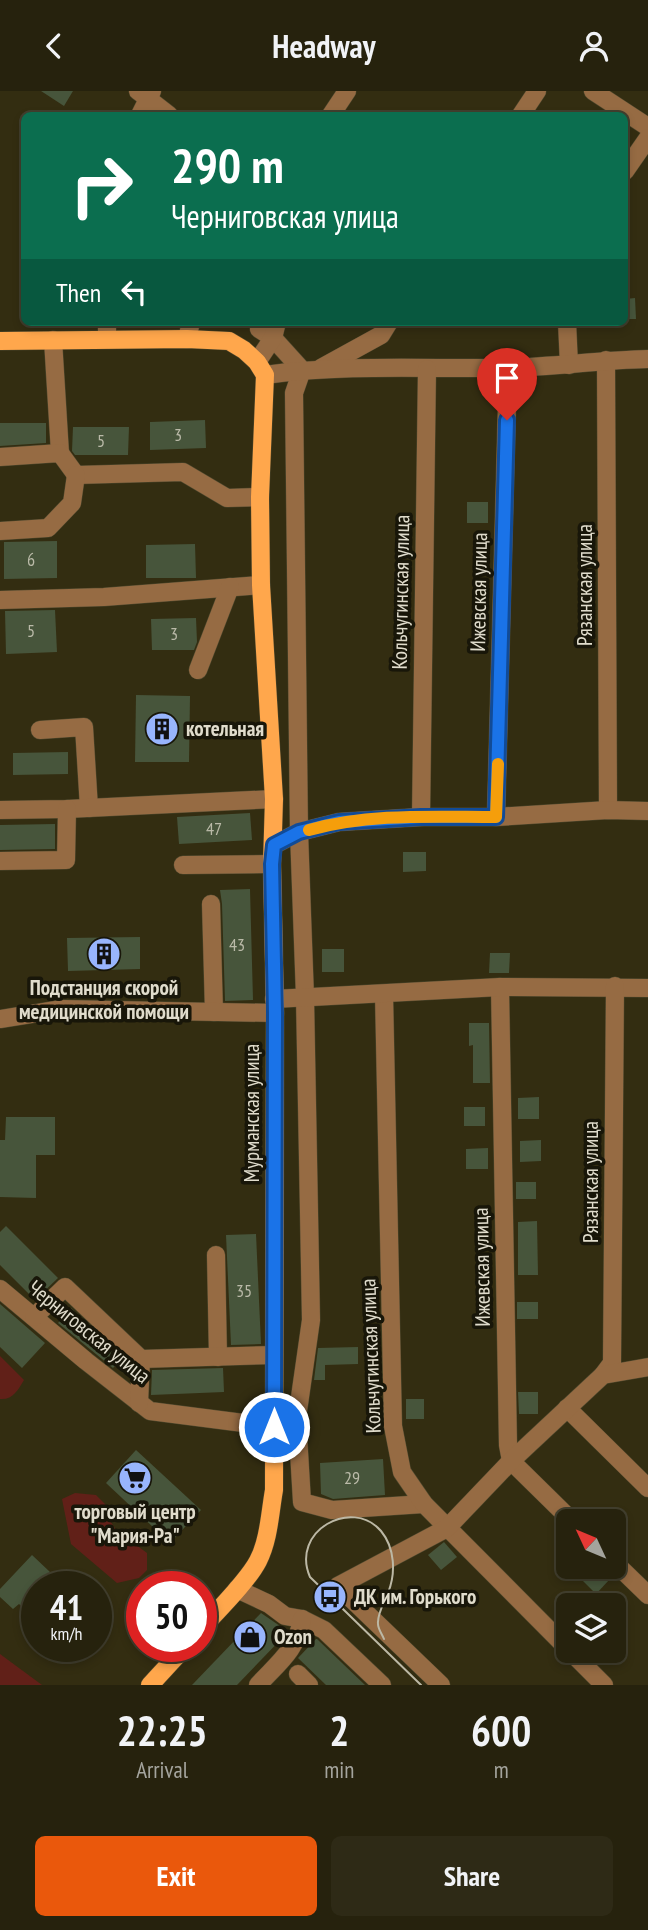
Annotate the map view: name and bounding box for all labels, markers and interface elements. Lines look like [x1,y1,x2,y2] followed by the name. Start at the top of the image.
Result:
[272,25,376,67] text: Headway
[35,27,73,65] icon: back
[575,27,613,65] icon: person
[171,133,284,197] text: 290 m
[56,140,147,231] icon: right
[171,195,399,237] text: Черниговская улица
[115,273,153,311] icon: left
[56,276,101,309] text: Then
[477,348,537,420] pin
[488,359,526,397] icon: arrive
[174,423,182,446] house number: 3
[97,429,105,452] house number: 5
[386,514,415,670] street label: Кольчугинская улица
[571,524,598,646] street label: Рязанская улица
[464,532,493,652] street label: Ижевская улица
[27,548,35,571] house number: 6
[27,619,35,642] house number: 5
[170,622,178,645] house number: 3
[143,710,181,748] building icon: котельная
[186,715,264,742] place label: котельная
[206,817,222,840] house number: 47
[229,933,245,956] house number: 43
[85,935,123,973] building icon: Подстанция скорой медицинской помощи
[19,974,189,1025] place label: Подстанция скорой медицинской помощи
[238,1044,265,1182] street label: Мурманская улица
[577,1121,604,1243] street label: Рязанская улица
[467,1207,496,1327] street label: Ижевская улица
[23,1274,156,1389] street label: Черниговская улица
[354,1278,387,1434] street label: Кольчугинская улица
[236,1279,252,1302] house number: 35
[237,1390,311,1464] position arrow
[116,1459,154,1497] supermarket icon: торговый центр "Мария-Ра"
[344,1466,360,1489] house number: 29
[74,1498,196,1549] place label: торговый центр "Мария-Ра"
[556,1509,626,1579] north arrow
[556,1509,626,1663] map controls
[126,1571,217,1662] speed limit sign: 50
[311,1578,349,1616] bus stop icon: ДК им. Горького
[354,1583,476,1610] place label: ДК им. Горького
[50,1584,83,1630] text: 41
[556,1593,626,1663] button: layers
[231,1618,269,1656] shop icon: Ozon
[51,1622,82,1645] text: km/h
[274,1623,312,1650] place label: Ozon
[117,1703,208,1758] text: 22:25
[329,1703,349,1758] text: 2
[471,1703,531,1758] text: 600
[136,1755,188,1784] text: Arrival
[324,1755,354,1784] text: min
[494,1755,509,1784] text: m
[35,1836,317,1916] button: Exit
[331,1836,613,1916] button: Share

